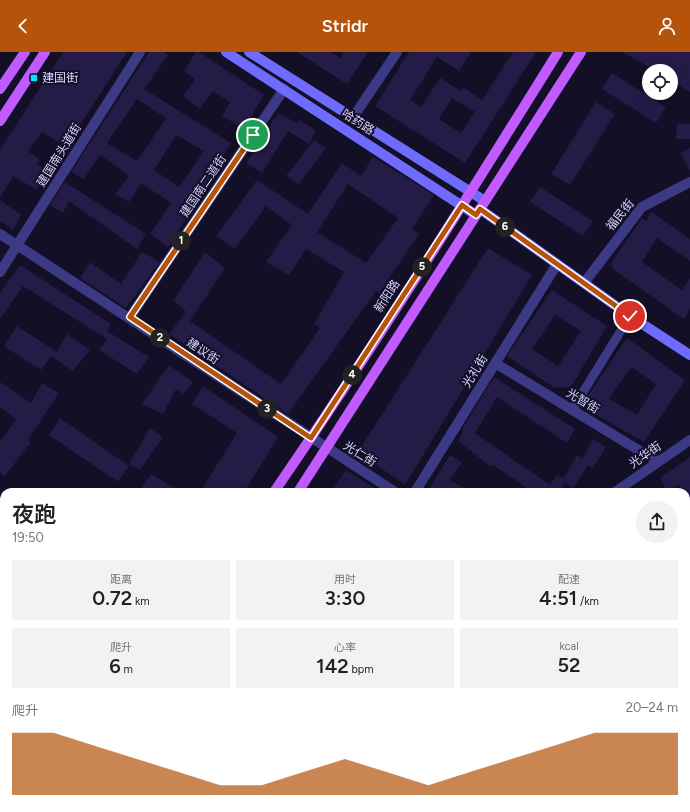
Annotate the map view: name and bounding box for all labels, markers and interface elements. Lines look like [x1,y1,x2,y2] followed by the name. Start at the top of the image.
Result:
[12,15,34,37] icon: back
[322,15,368,37] text: Stridr
[656,15,678,37] icon: person
[642,64,678,100] map controls
[642,64,678,100] button: locate
[42,71,78,85] place label: 建国街
[29,73,39,83] marker: 建国街
[339,106,377,138] street label: 哈药路
[236,118,270,152] pin
[34,121,84,189] street label: 建国南头道街
[242,124,264,146] icon: arrive
[177,152,229,220] street label: 建国南二道街
[603,197,637,233] street label: 福民街
[495,217,515,237] pin: 6
[502,220,508,233] text: 6
[171,231,191,251] pin: 1
[179,234,183,247] text: 1
[412,257,432,277] pin: 5
[419,260,425,273] text: 5
[371,277,403,315] street label: 新阳路
[613,299,647,333] pin
[619,305,641,327] icon: check
[150,328,170,348] pin: 2
[157,331,163,344] text: 2
[184,335,222,367] street label: 建议街
[460,352,490,390] street label: 光礼街
[342,365,362,385] pin: 4
[349,368,355,381] text: 4
[564,386,602,416] street label: 光智街
[257,399,277,419] pin: 3
[264,402,270,415] text: 3
[341,439,379,469] street label: 光仁街
[626,439,664,471] street label: 光华街
[12,501,56,528] text: 夜跑
[636,501,678,543] button: share
[12,530,44,545] text: 19:50
[110,573,132,586] text: 距离
[334,573,356,586] text: 用时
[558,573,580,586] text: 配速
[92,586,132,610] text: 0.72
[325,586,365,610] text: 3:30
[539,586,577,610] text: 4:51
[132,595,150,608] text: km
[577,595,599,608] text: /km
[559,640,579,653] text: kcal
[110,641,132,654] text: 爬升
[334,641,356,654] text: 心率
[558,653,580,677] text: 52
[109,654,121,678] text: 6
[316,654,349,678] text: 142
[121,663,133,676] text: m
[349,663,374,676] text: bpm
[626,700,678,715] text: 20–24 m
[12,703,38,718] text: 爬升

